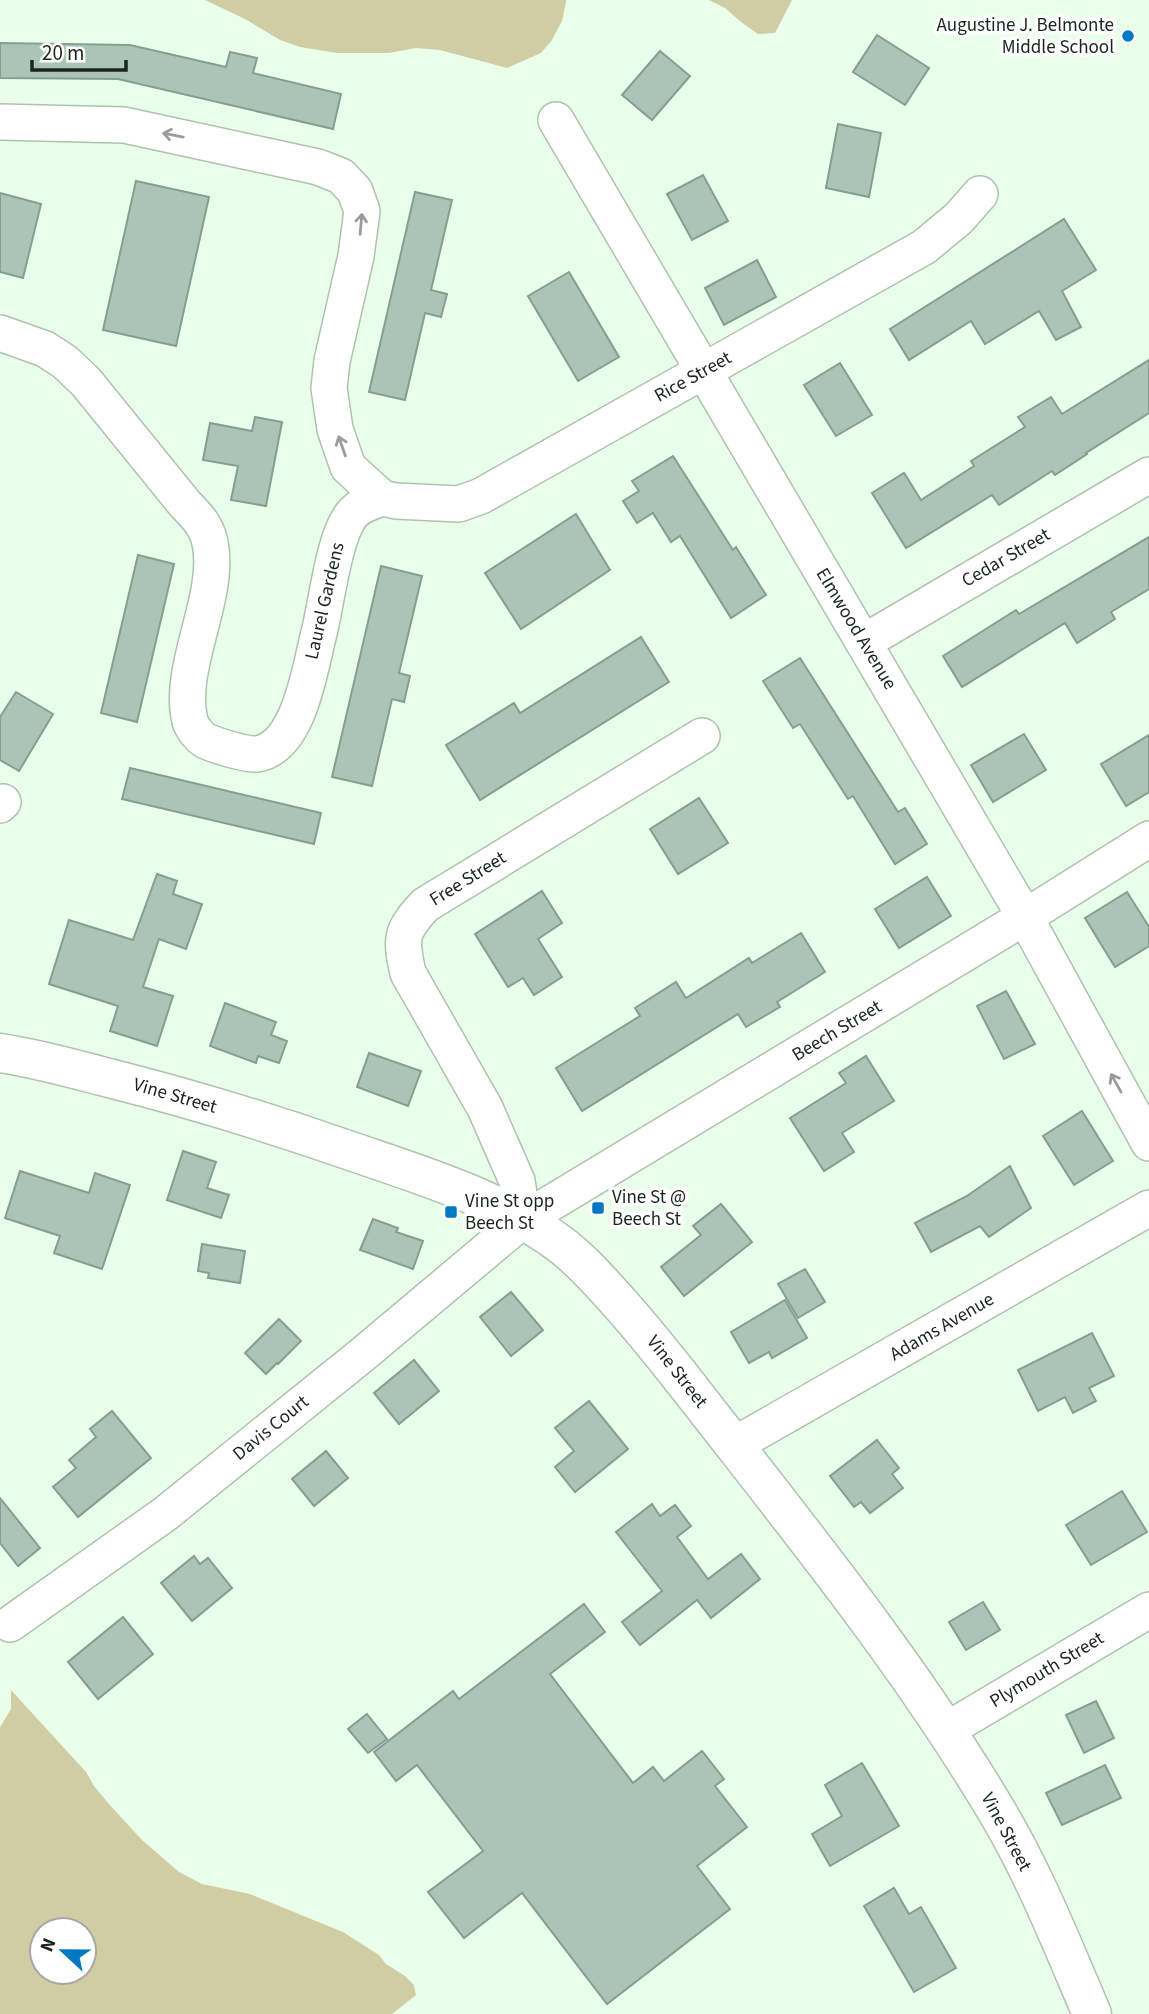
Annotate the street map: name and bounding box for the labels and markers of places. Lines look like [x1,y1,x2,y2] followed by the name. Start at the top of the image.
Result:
[937,12,1114,61] place label: Augustine J. Belmonte Middle School
[1120,28,1136,44] marker: Augustine J. Belmonte Middle School
[612,1184,686,1233] place label: Vine St @ Beech St
[465,1188,554,1237] place label: Vine St opp Beech St
[590,1200,606,1216] marker: Vine St @ Beech St
[443,1204,459,1220] marker: Vine St opp Beech St

